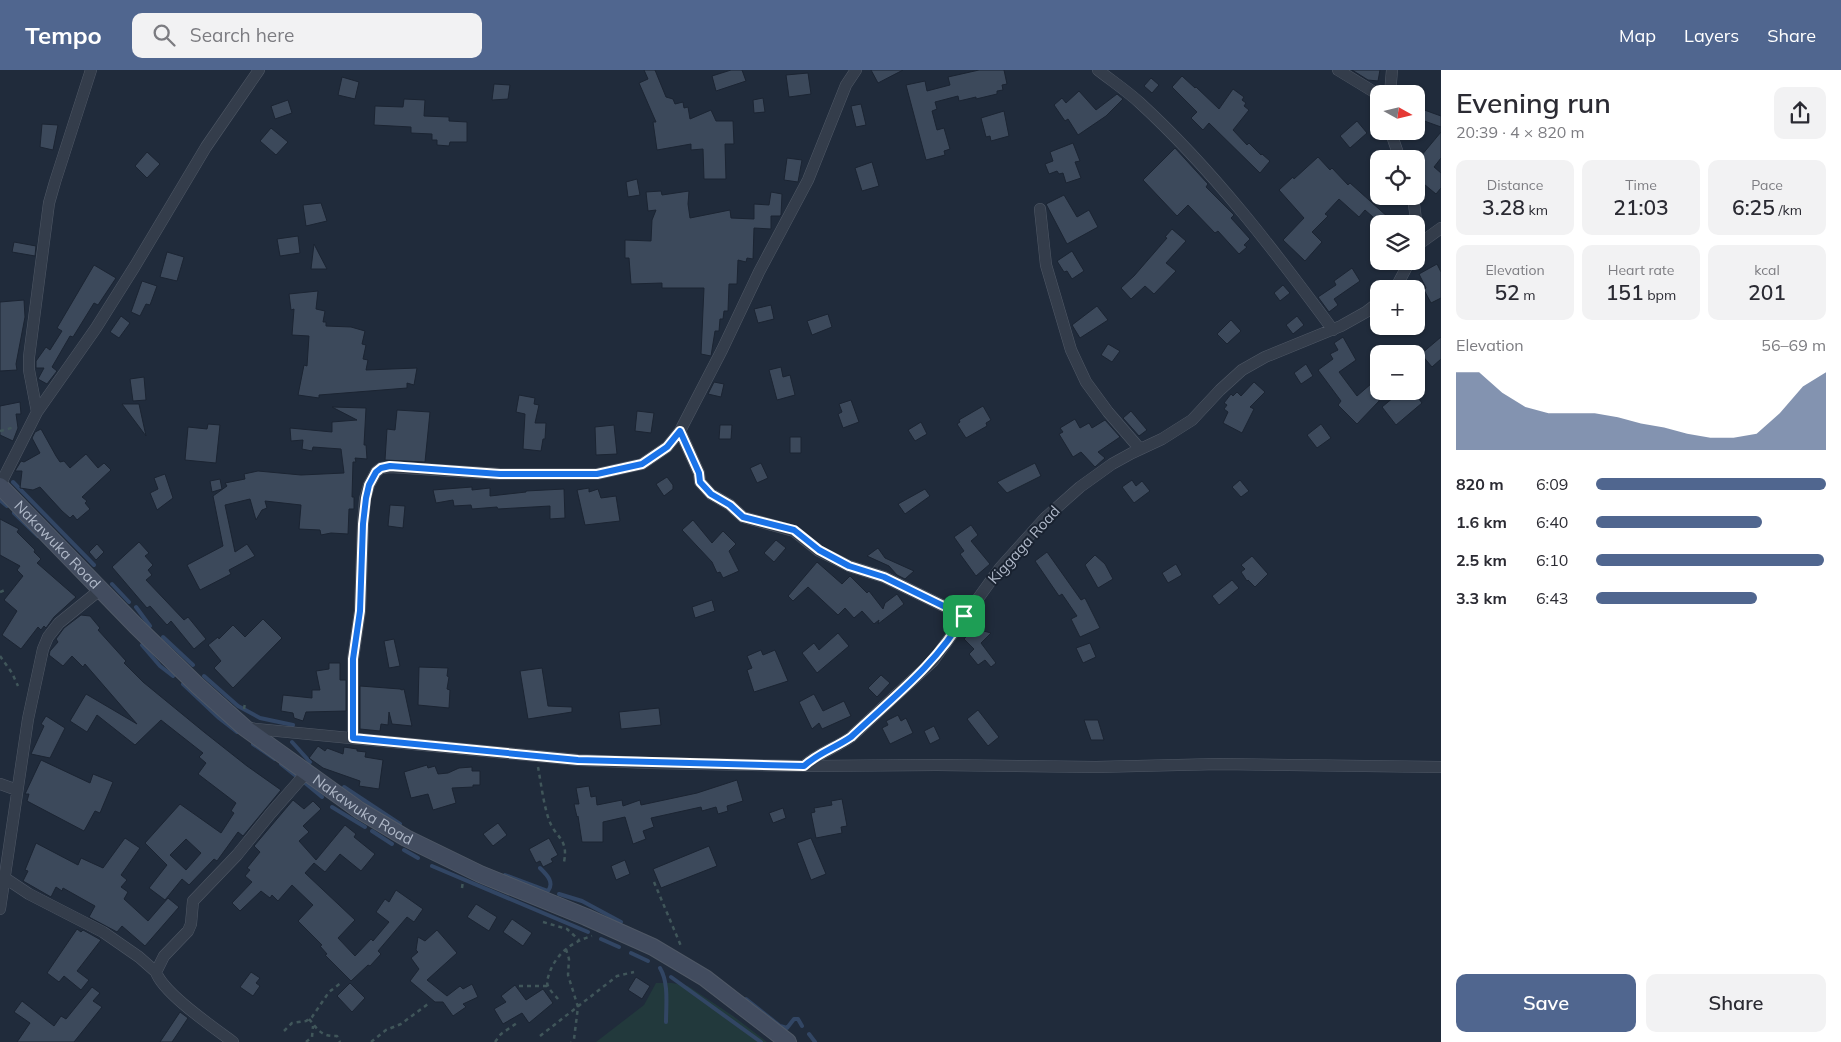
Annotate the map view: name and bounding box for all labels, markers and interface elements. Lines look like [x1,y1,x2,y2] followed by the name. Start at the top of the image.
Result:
[132,13,482,58] search box
[25,20,102,50] text: Tempo
[150,21,178,49] icon: search
[190,23,294,47] text: Search here
[1619,24,1656,47] text: Map
[1684,24,1739,47] text: Layers
[1767,24,1816,47] text: Share
[1370,85,1425,140] north arrow
[1370,85,1425,400] map controls
[1456,85,1611,120] text: Evening run
[1774,87,1826,139] button: share
[1456,122,1585,142] text: 20:39 · 4 × 820 m
[1370,150,1425,205] button: locate
[1487,176,1543,194] text: Distance
[1625,176,1657,194] text: Time
[1751,176,1783,194] text: Pace
[1482,194,1525,220] text: 3.28
[1613,194,1669,220] text: 21:03
[1732,194,1775,220] text: 6:25
[1525,201,1548,219] text: km
[1775,201,1802,219] text: /km
[1370,215,1425,270] button: layers
[1485,261,1545,279] text: Elevation
[1608,261,1674,279] text: Heart rate
[1754,261,1780,279] text: kcal
[1494,279,1520,305] text: 52
[1606,279,1644,305] text: 151
[1748,279,1786,305] text: 201
[1370,280,1425,335] button: +
[1520,286,1536,304] text: m
[1644,286,1676,304] text: bpm
[1456,335,1524,355] text: Elevation
[1761,335,1826,355] text: 56–69 m
[1370,345,1425,400] button: −
[1456,474,1504,494] text: 820 m
[1536,474,1568,494] text: 6:09
[10,496,105,593] street label: Nakawuka Road
[983,502,1064,588] street label: Kiggaga Road
[1456,512,1507,532] text: 1.6 km
[1536,512,1568,532] text: 6:40
[1456,550,1507,570] text: 2.5 km
[1536,550,1568,570] text: 6:10
[1456,588,1507,608] text: 3.3 km
[1536,588,1568,608] text: 6:43
[943,595,985,637] pin
[950,602,978,630] icon: arrive
[309,770,416,849] street label: Nakawuka Road
[1456,974,1636,1032] button: Save
[1646,974,1826,1032] button: Share

